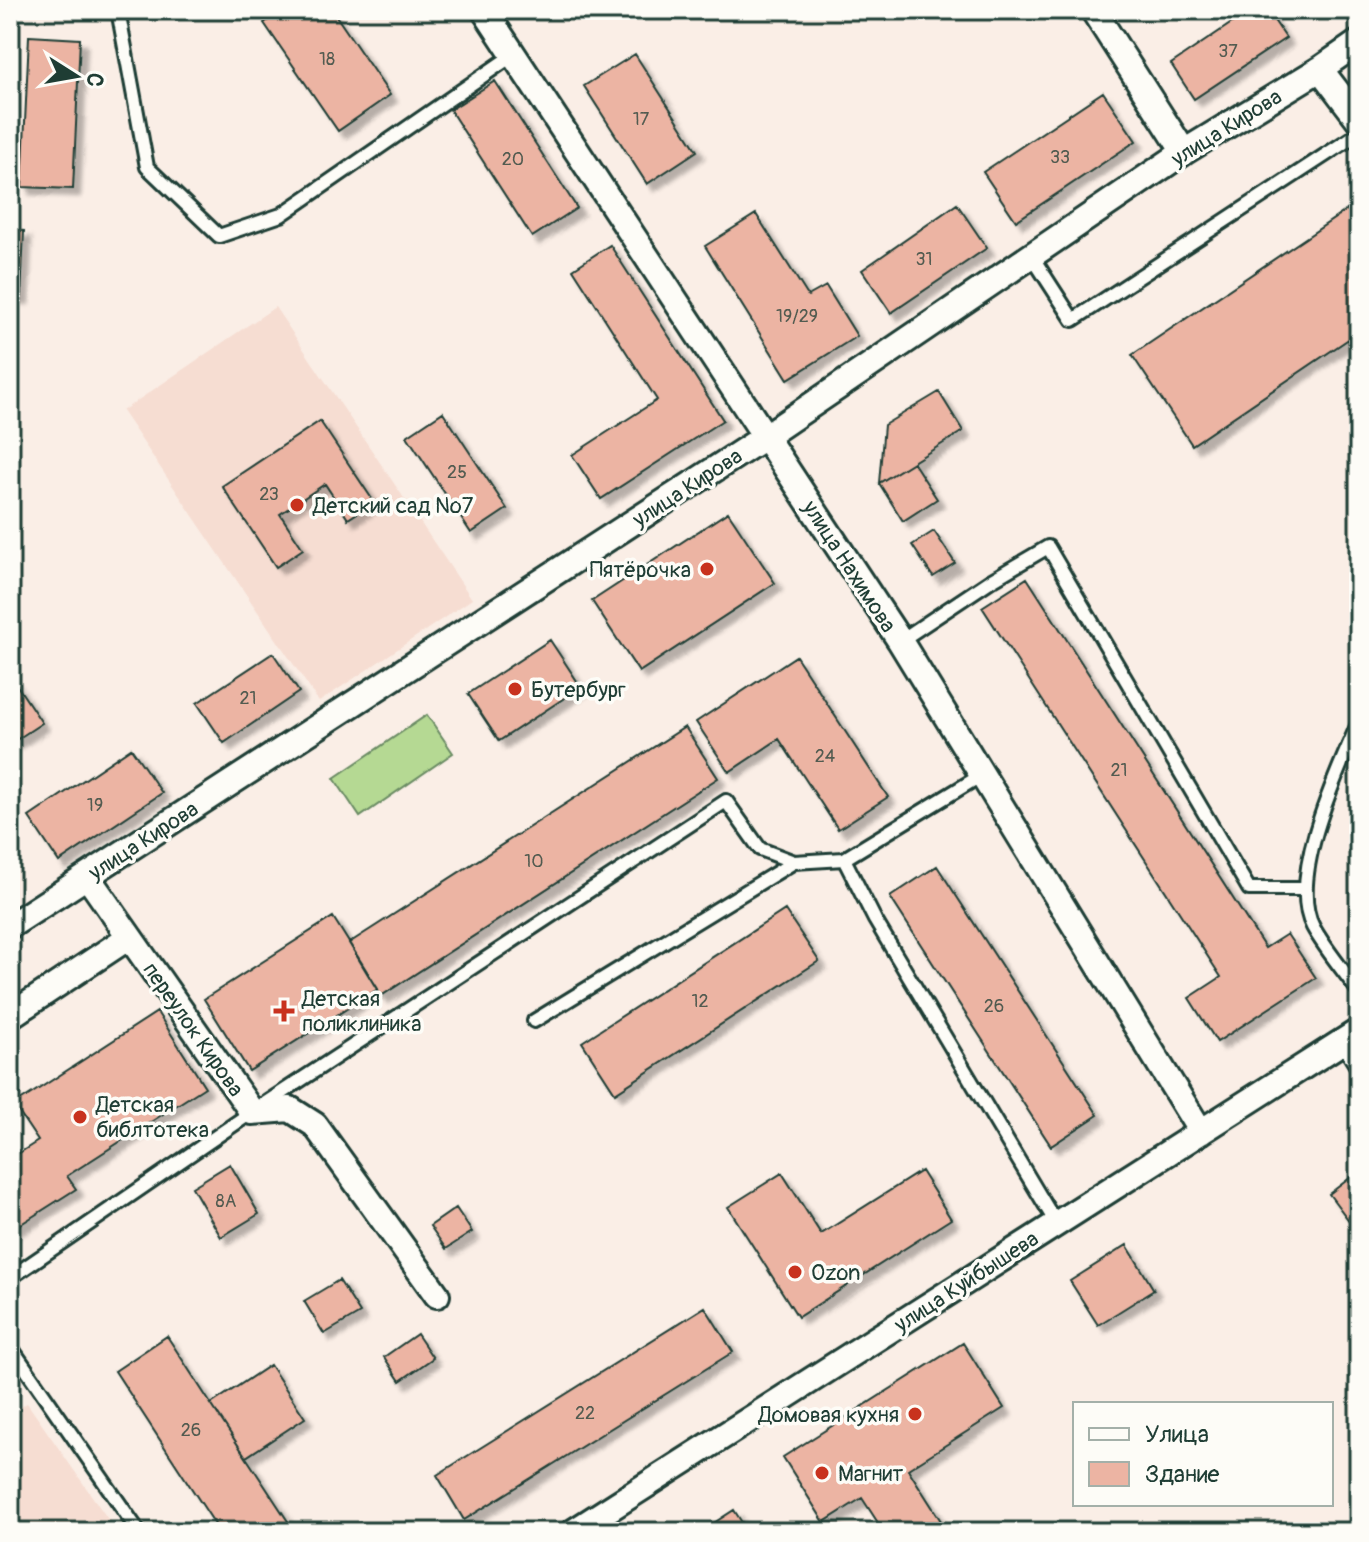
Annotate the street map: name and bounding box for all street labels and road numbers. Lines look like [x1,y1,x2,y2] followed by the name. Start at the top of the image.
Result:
[1165,83,1287,173] street label: улица Кирова
[627,442,748,534] street label: улица Кирова
[796,494,902,638] street label: улица Нахимова
[83,795,204,887] street label: улица Кирова
[136,957,250,1102] street label: переулок Кирова
[888,1225,1044,1339] street label: улица Куйбышева

